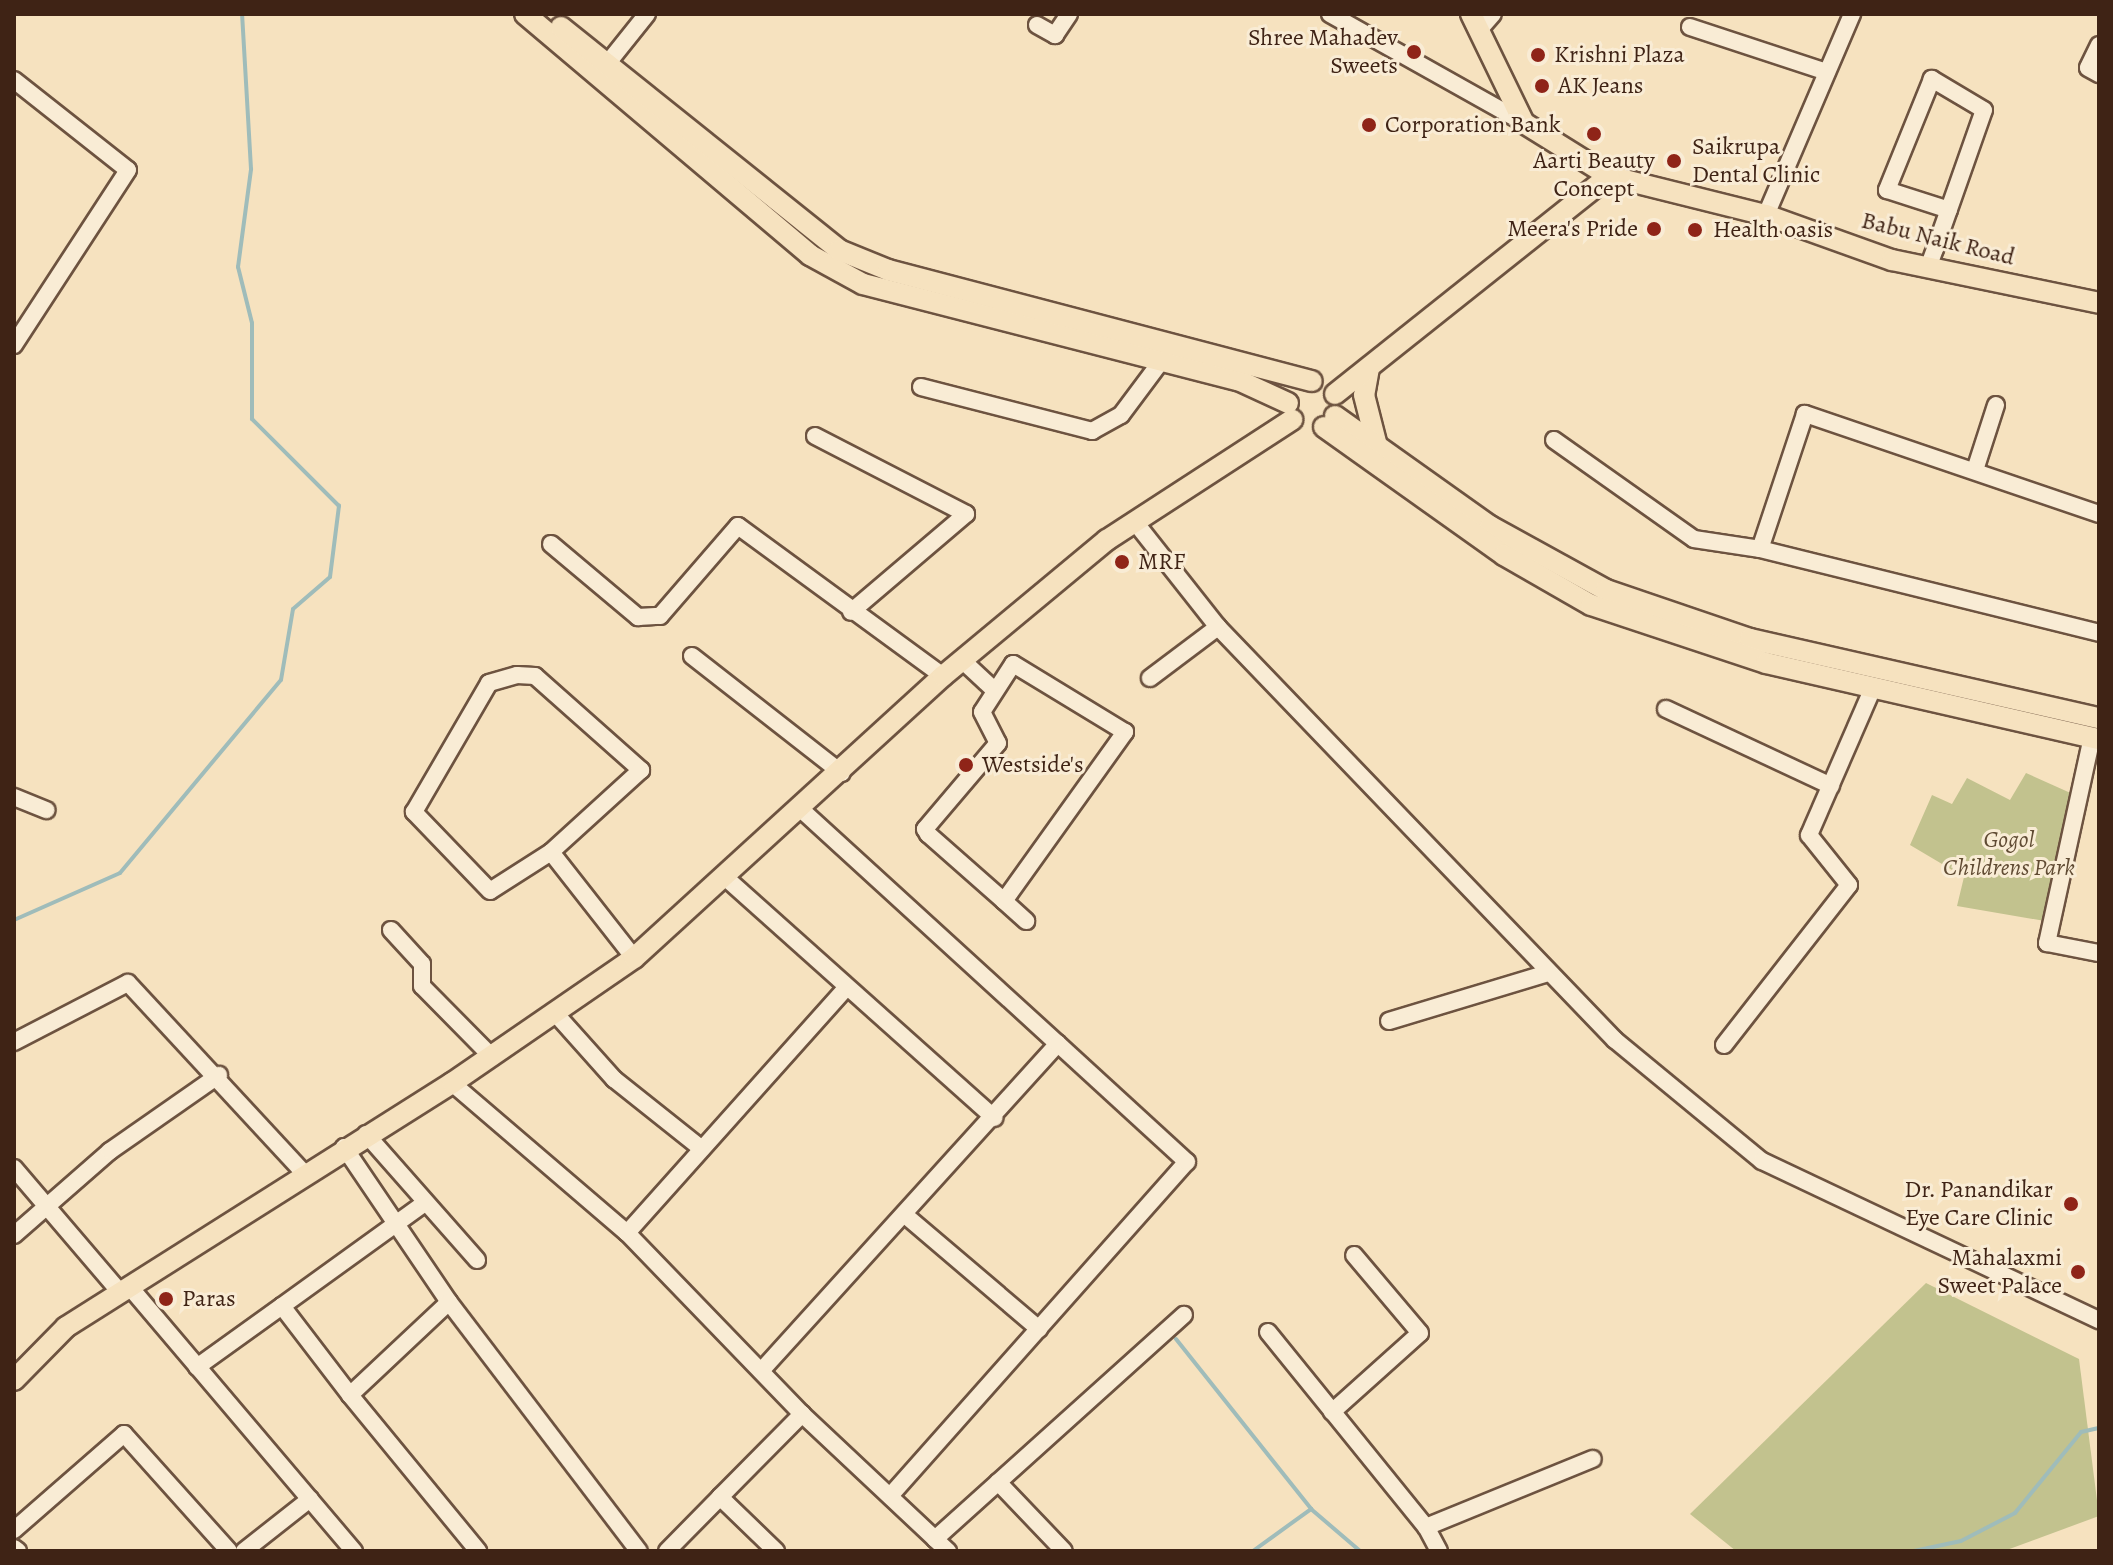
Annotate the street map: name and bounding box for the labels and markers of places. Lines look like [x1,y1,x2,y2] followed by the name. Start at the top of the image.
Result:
[1248,24,1398,80] place label: Shree Mahadev Sweets
[1554,41,1685,69] place label: Krishni Plaza
[1405,43,1423,61] marker: Shree Mahadev Sweets
[1529,46,1547,64] marker: Krishni Plaza
[1558,72,1643,100] place label: AK Jeans
[1533,77,1551,95] marker: AK Jeans
[1385,111,1561,139] place label: Corporation Bank
[1360,116,1378,134] marker: Corporation Bank
[1585,125,1603,143] marker: Aarti Beauty Concept
[1692,133,1820,189] place label: Saikrupa Dental Clinic
[1533,147,1655,203] place label: Aarti Beauty Concept
[1663,150,1685,172] marker: Saikrupa Dental Clinic
[1507,215,1638,243] place label: Meera's Pride
[1713,216,1833,244] place label: Health oasis
[1684,219,1706,241] marker: Health oasis
[1645,220,1663,238] marker: Meera's Pride
[1138,548,1185,576] place label: MRF
[1113,553,1131,571] marker: MRF
[982,751,1084,779] place label: Westside's
[957,756,975,774] marker: Westside's
[1904,1176,2053,1232] place label: Dr. Panandikar Eye Care Clinic
[2060,1193,2082,1215] marker: Dr. Panandikar Eye Care Clinic
[1938,1244,2062,1300] place label: Mahalaxmi Sweet Palace
[2069,1263,2087,1281] marker: Mahalaxmi Sweet Palace
[182,1285,236,1313] place label: Paras
[157,1290,175,1308] marker: Paras

